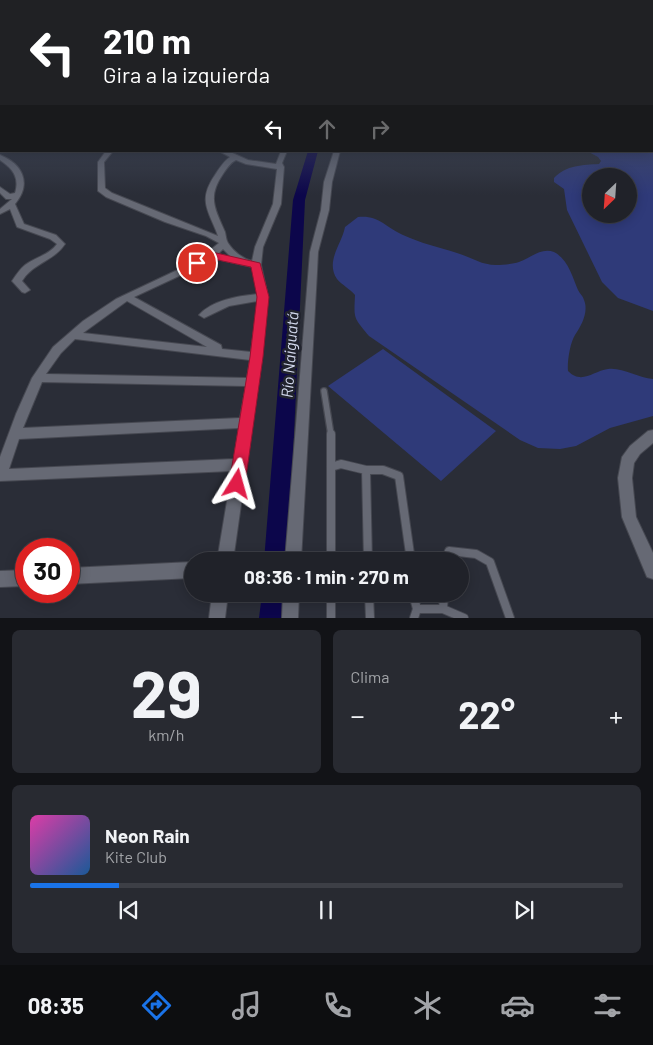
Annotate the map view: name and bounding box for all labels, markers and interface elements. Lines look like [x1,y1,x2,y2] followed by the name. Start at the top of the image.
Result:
[103,19,191,61] text: 210 m
[20,20,85,85] icon: left
[103,61,270,87] text: Gira a la izquierda
[260,115,288,143] icon: left
[313,115,341,143] icon: ahead
[366,115,394,143] icon: right
[582,168,638,222] north arrow
[582,168,637,223] map controls
[176,242,218,284] pin
[183,249,211,277] icon: arrive
[277,311,301,399] water label: Río Naiguatá
[210,457,262,509] position arrow
[15,538,80,603] speed limit sign: 30
[244,565,409,588] text: 08:36 · 1 min · 270 m
[131,653,202,731] text: 29
[351,667,389,686] text: Clima
[458,691,515,737] text: 22°
[351,698,365,732] text: −
[609,698,623,732] text: +
[148,725,184,744] text: km/h
[105,824,190,847] text: Neon Rain
[105,847,167,866] text: Kite Club
[115,896,143,924] icon: previous
[312,896,340,924] icon: pause
[510,896,538,924] icon: next
[139,988,174,1023] icon: directions
[229,988,264,1023] icon: music
[320,988,355,1023] icon: phone
[410,988,445,1023] icon: climate
[500,988,535,1023] icon: car
[590,988,625,1023] icon: filters
[28,992,84,1018] text: 08:35

